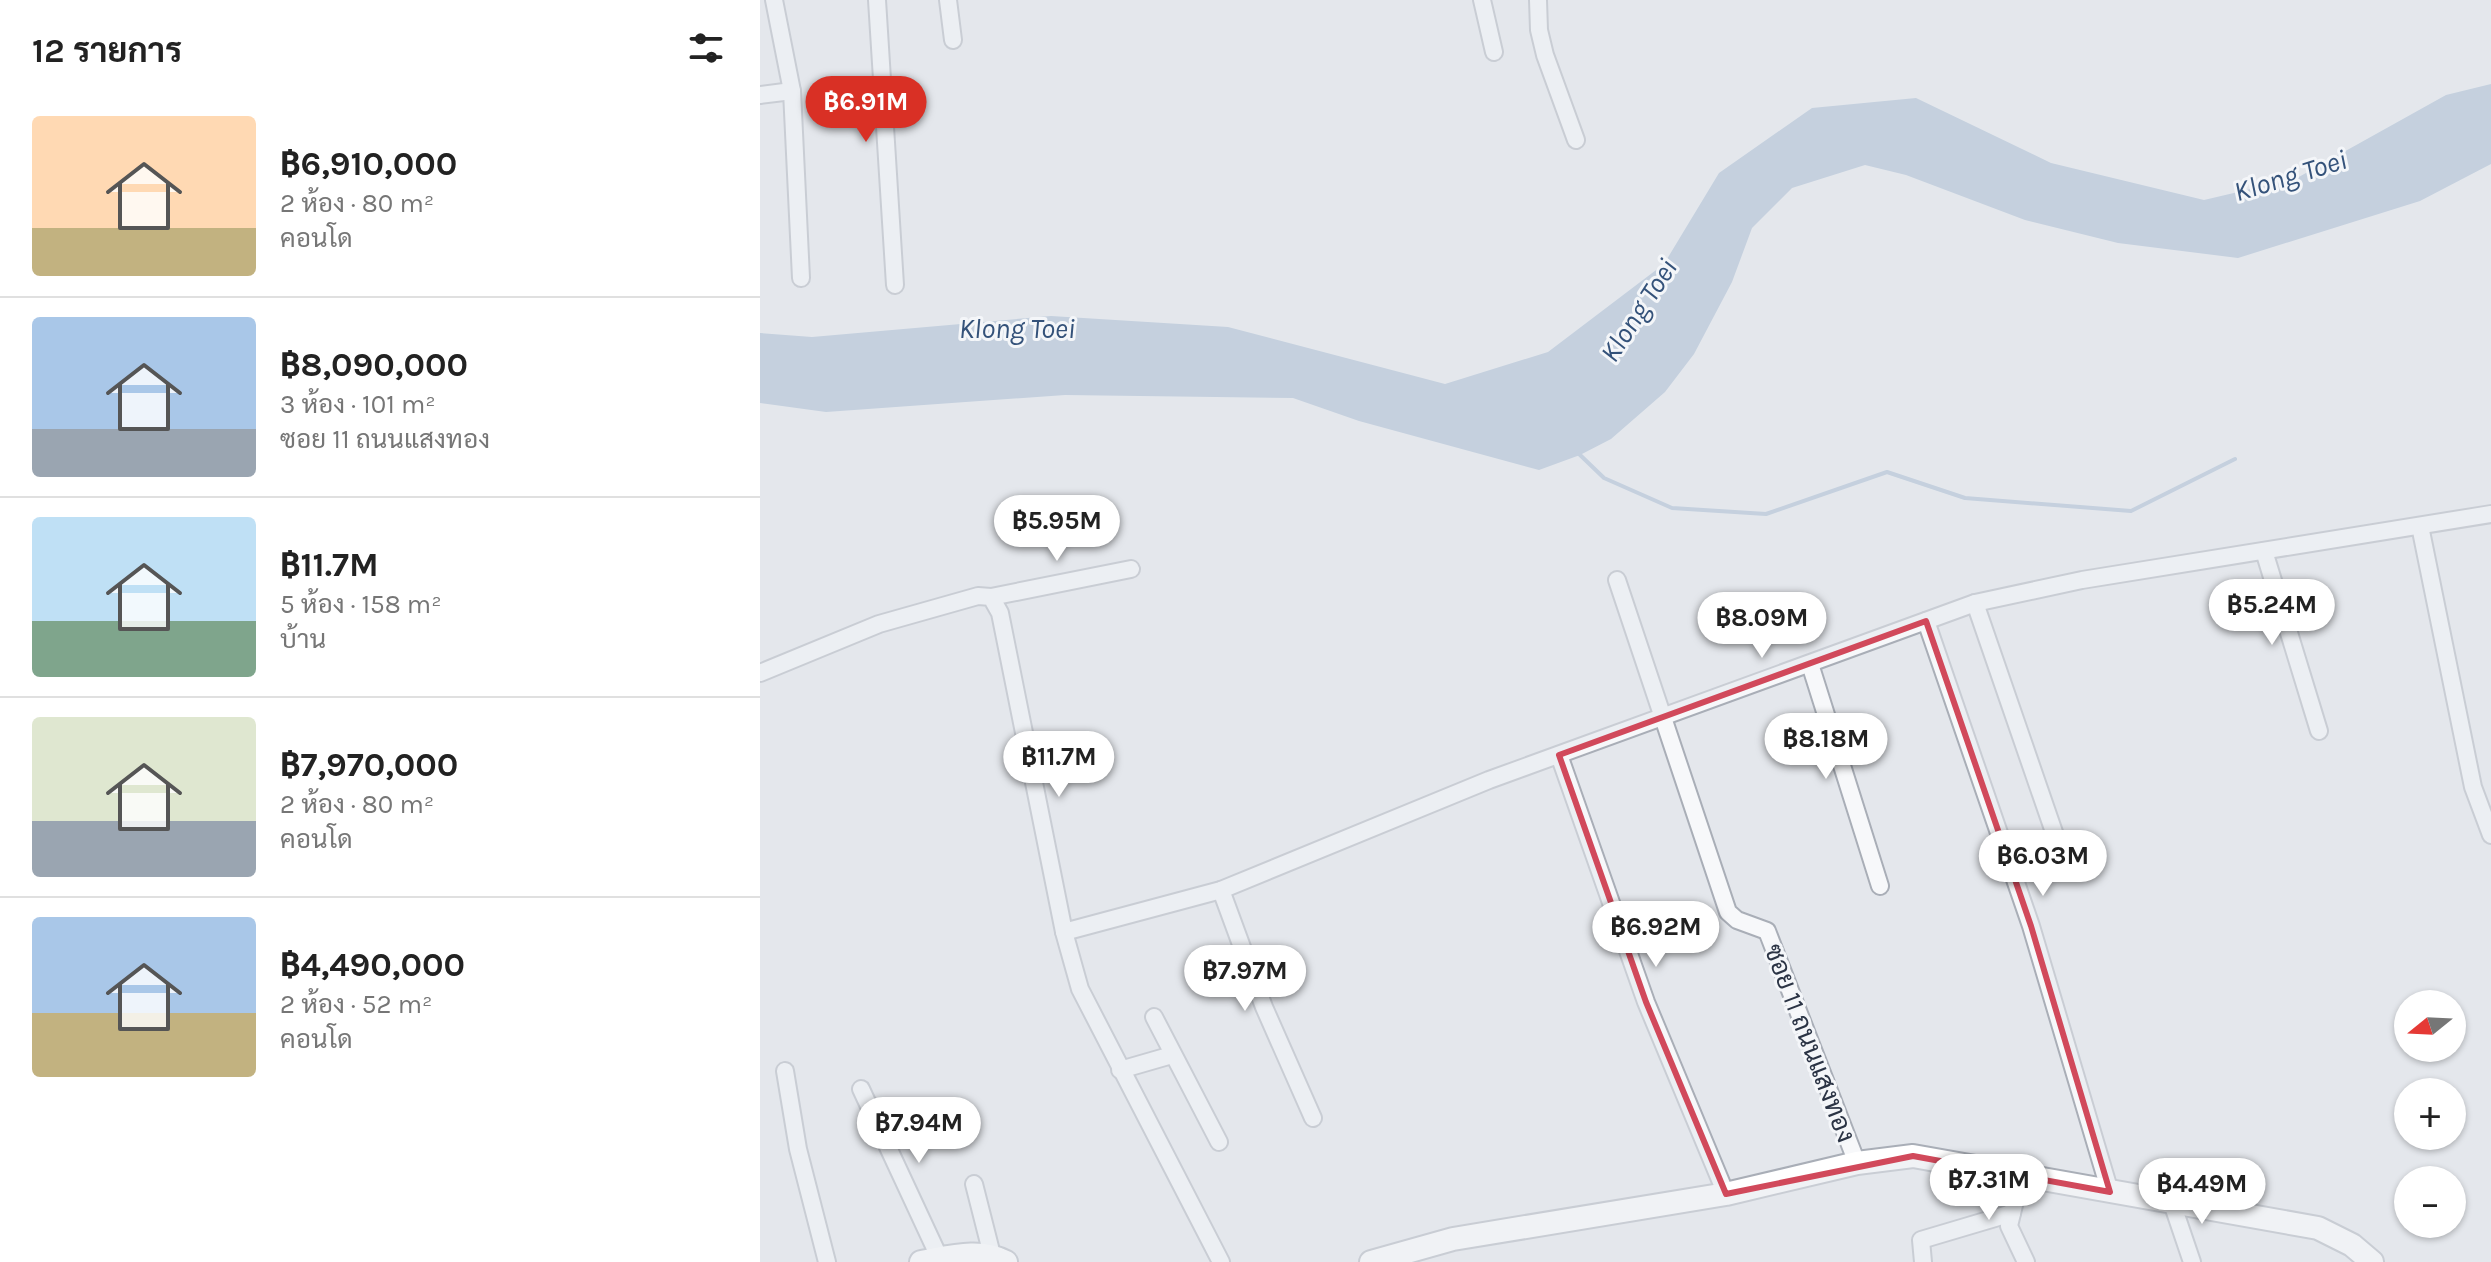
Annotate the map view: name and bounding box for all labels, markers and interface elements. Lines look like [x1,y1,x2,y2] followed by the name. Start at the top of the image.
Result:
[684,26,728,70] icon: filters
[32,31,182,71] text: 12 รายการ
[801,76,931,144] pin: ฿6.91M
[824,86,908,117] text: ฿6.91M
[2230,143,2351,208] water label: Klong Toei
[280,144,457,184] text: ฿6,910,000
[96,148,192,244] icon: home
[280,188,434,219] text: 2 ห้อง · 80 m²
[280,223,353,254] text: คอนโด
[1593,252,1684,368] water label: Klong Toei
[959,312,1075,345] water label: Klong Toei
[280,345,468,385] text: ฿8,090,000
[96,349,192,445] icon: home
[280,389,436,420] text: 3 ห้อง · 101 m²
[280,424,490,455] text: ซอย 11 ถนนแสงทอง
[992,495,1122,563] pin: ฿5.95M
[1012,505,1102,536] text: ฿5.95M
[280,545,379,585] text: ฿11.7M
[96,549,192,645] icon: home
[2207,579,2337,647] pin: ฿5.24M
[280,589,442,620] text: 5 ห้อง · 158 m²
[2227,589,2317,620] text: ฿5.24M
[1697,592,1827,660] pin: ฿8.09M
[1715,602,1809,633] text: ฿8.09M
[280,624,326,655] text: บ้าน
[1761,713,1891,781] pin: ฿8.18M
[1783,723,1869,754] text: ฿8.18M
[994,731,1124,799] pin: ฿11.7M
[1021,741,1097,772] text: ฿11.7M
[280,745,458,785] text: ฿7,970,000
[96,749,192,845] icon: home
[280,789,434,820] text: 2 ห้อง · 80 m²
[280,824,353,855] text: คอนโด
[1978,830,2108,898] pin: ฿6.03M
[1997,840,2089,871] text: ฿6.03M
[1591,901,1721,969] pin: ฿6.92M
[1610,911,1702,942] text: ฿6.92M
[1757,940,1862,1147] street label: ซอย 11 ถนนแสงทอง
[280,945,465,985] text: ฿4,490,000
[1180,945,1310,1013] pin: ฿7.97M
[96,949,192,1045] icon: home
[1202,955,1288,986] text: ฿7.97M
[280,989,433,1020] text: 2 ห้อง · 52 m²
[2394,990,2466,1062] north arrow
[2394,990,2466,1238] map controls
[280,1024,353,1055] text: คอนโด
[2394,1078,2466,1150] button: +
[854,1097,984,1165] pin: ฿7.94M
[875,1107,963,1138] text: ฿7.94M
[1924,1154,2054,1222] pin: ฿7.31M
[2137,1158,2267,1226] pin: ฿4.49M
[1948,1164,2030,1195] text: ฿7.31M
[2394,1166,2466,1238] button: −
[2157,1168,2247,1199] text: ฿4.49M

